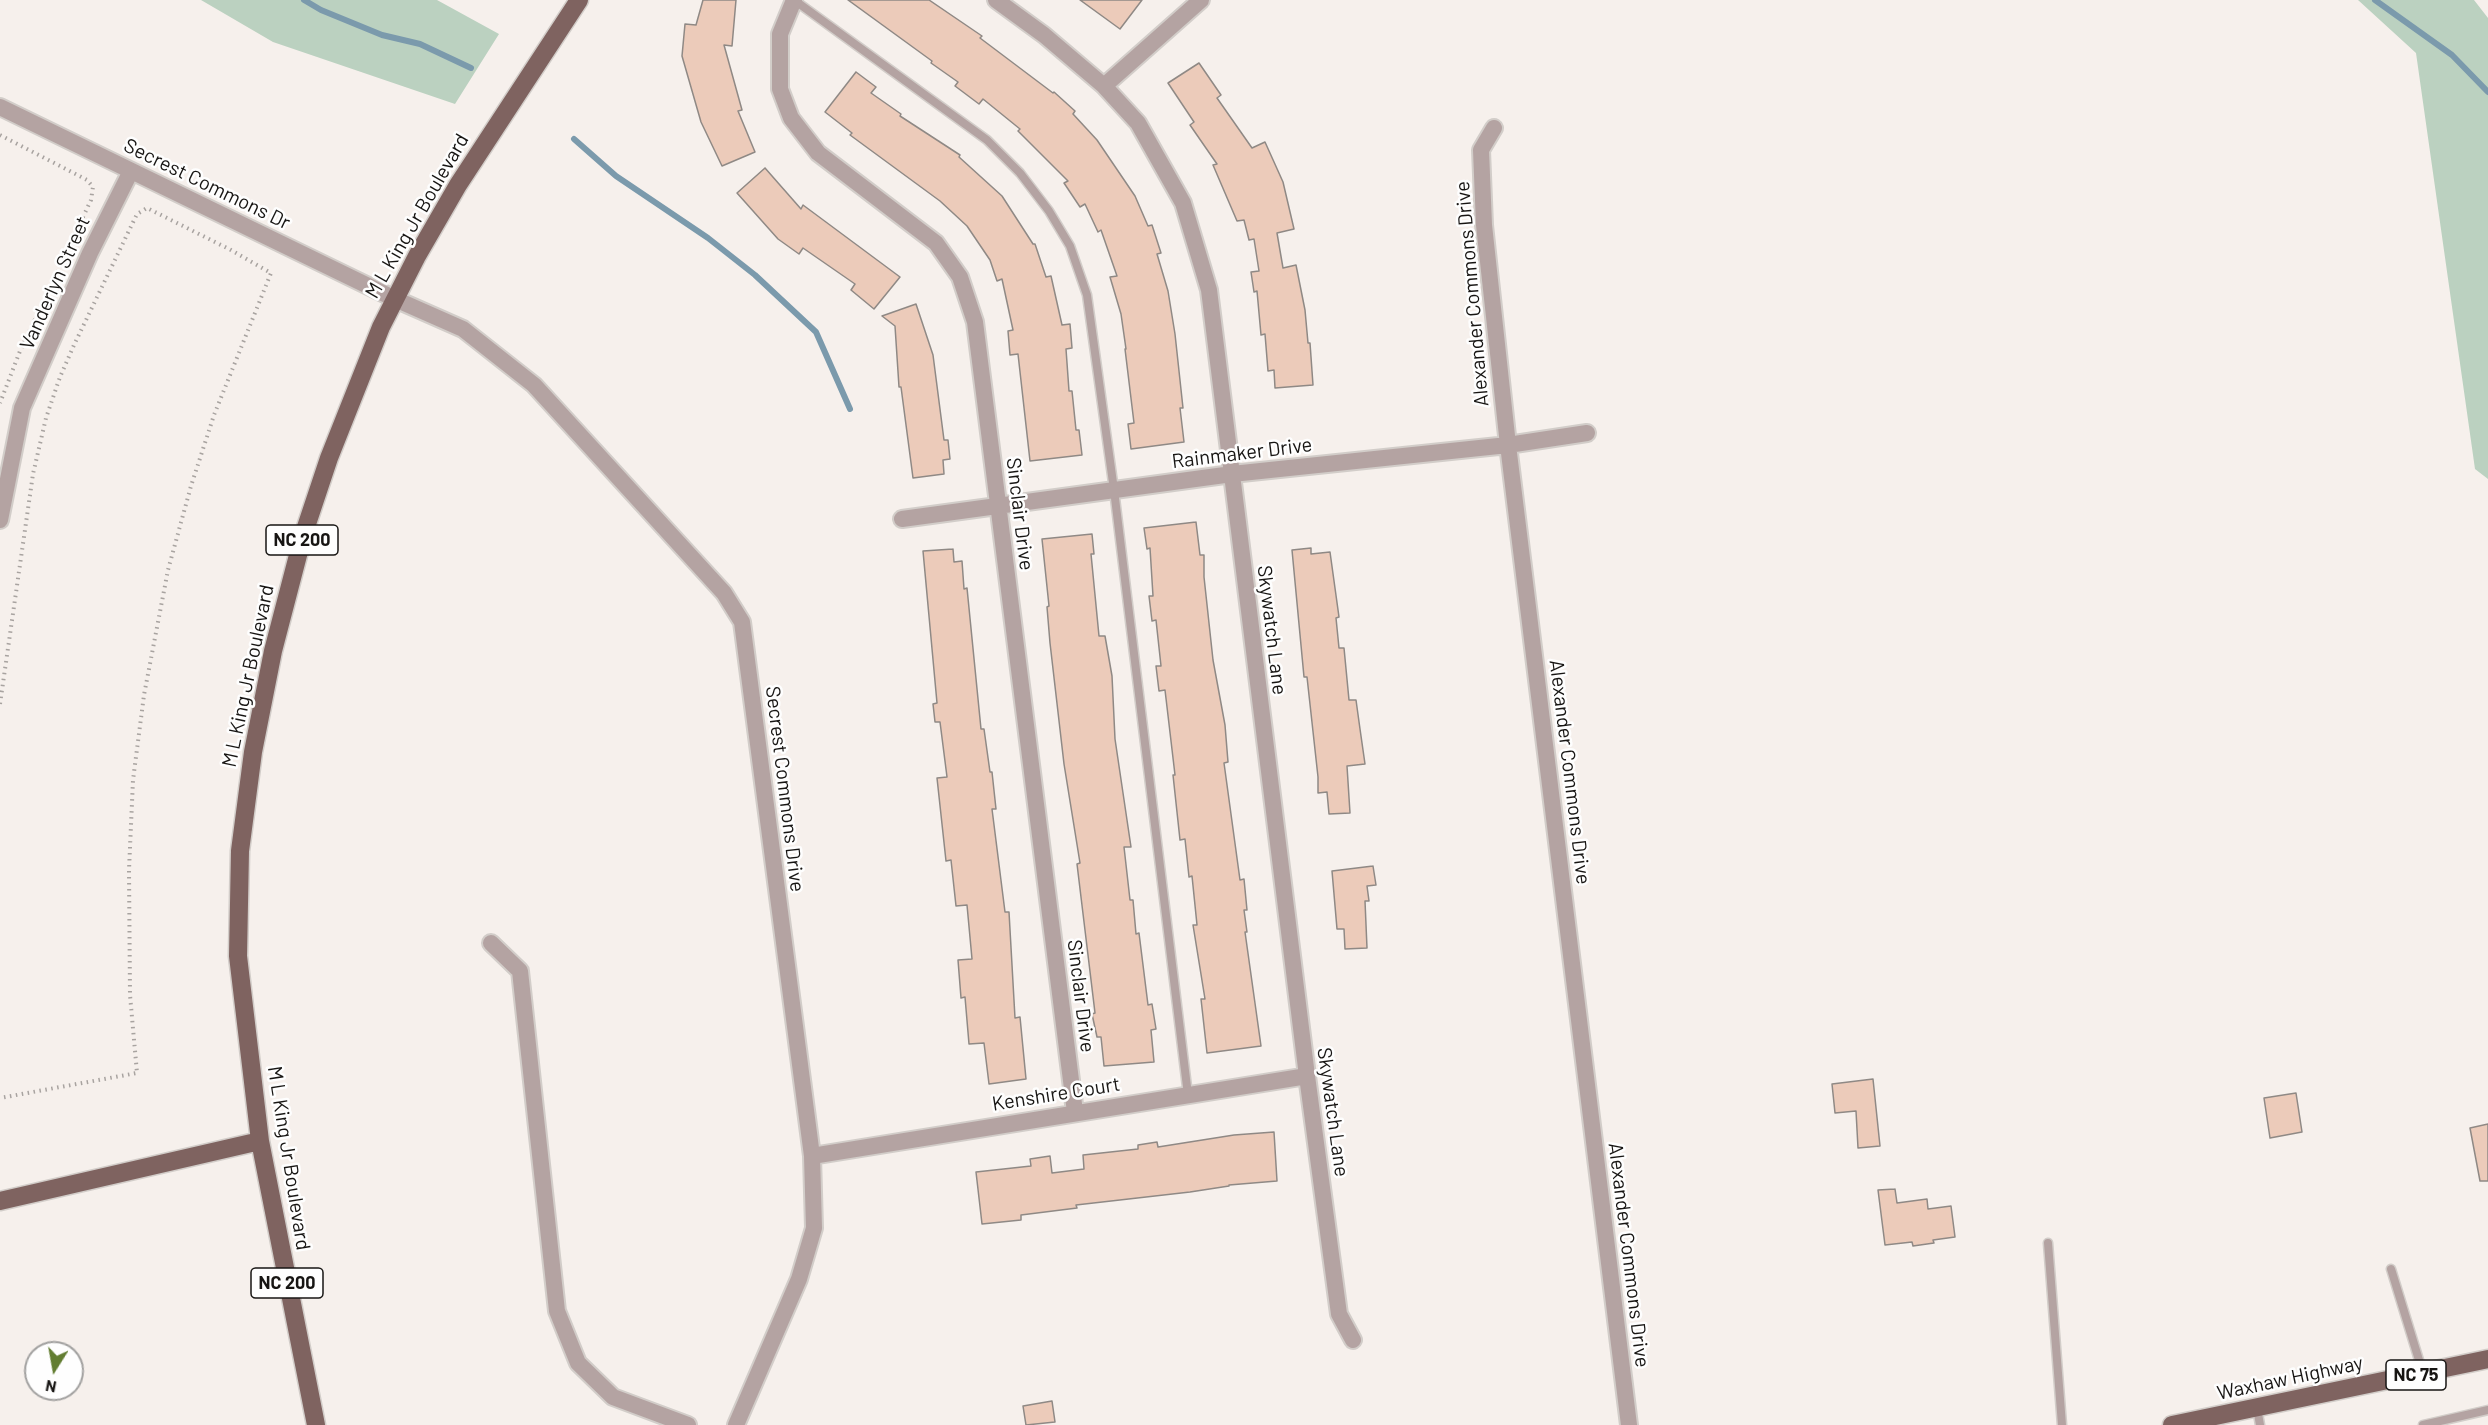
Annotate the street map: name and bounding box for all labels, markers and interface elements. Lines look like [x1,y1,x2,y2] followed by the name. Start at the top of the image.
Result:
[360,129,474,303] street label: M L King Jr Boulevard
[120,133,294,235] street label: Secrest Commons Dr
[1450,180,1494,408] street label: Alexander Commons Drive
[15,212,95,354] street label: Vanderlyn Street
[1170,432,1314,474] street label: Rainmaker Drive
[1001,456,1039,572] street label: Sinclair Drive
[266,525,338,555] road number: NC 200
[1252,564,1292,696] street label: Skywatch Lane
[217,583,279,769] street label: M L King Jr Boulevard
[1544,658,1596,886] street label: Alexander Commons Drive
[760,685,810,893] street label: Secrest Commons Drive
[1062,938,1100,1054] street label: Sinclair Drive
[1312,1046,1354,1178] street label: Skywatch Lane
[263,1064,315,1252] street label: M L King Jr Boulevard
[990,1072,1122,1116] street label: Kenshire Court
[1603,1141,1655,1369] street label: Alexander Commons Drive
[251,1268,323,1298] road number: NC 200
[24,1341,84,1401] north arrow
[2215,1351,2365,1405] street label: Waxhaw Highway
[2386,1360,2446,1390] road number: NC 75
[44,1377,58,1398] text: N

